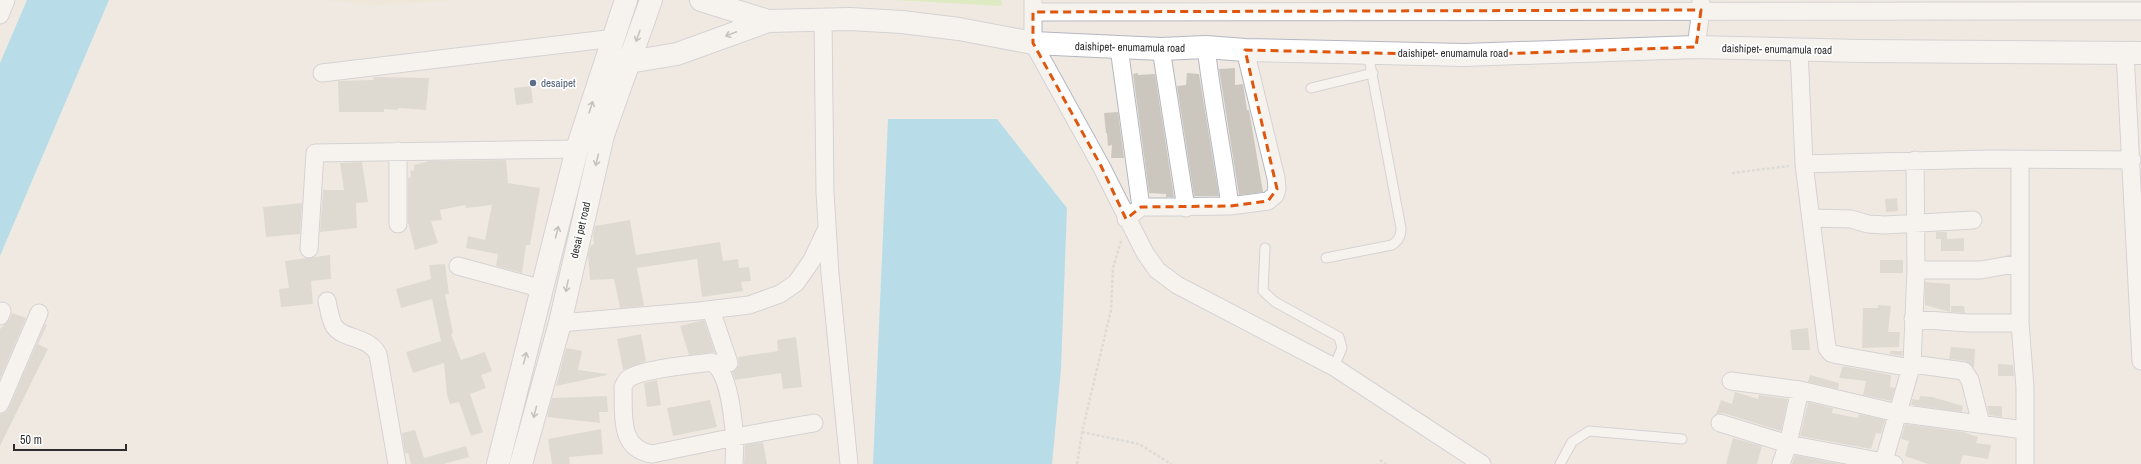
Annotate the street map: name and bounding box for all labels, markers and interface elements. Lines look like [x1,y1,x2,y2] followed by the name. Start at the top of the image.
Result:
[633,30,641,42] one-way arrow
[726,31,738,39] one-way arrow
[1075,39,1185,55] street label: daishipet- enumamula road
[1722,41,1832,57] street label: daishipet- enumamula road
[1398,46,1508,60] street label: daishipet- enumamula road
[541,76,576,90] place label: desaipet
[528,78,538,88] marker: desaipet
[588,101,596,113] one-way arrow
[592,153,600,166] one-way arrow
[567,200,593,260] street label: desai pet road
[554,226,561,239] one-way arrow
[563,279,571,292] one-way arrow
[522,352,530,365] one-way arrow
[531,406,539,419] one-way arrow
[14,426,126,452] scale bar
[20,432,42,448] text: 50 m

